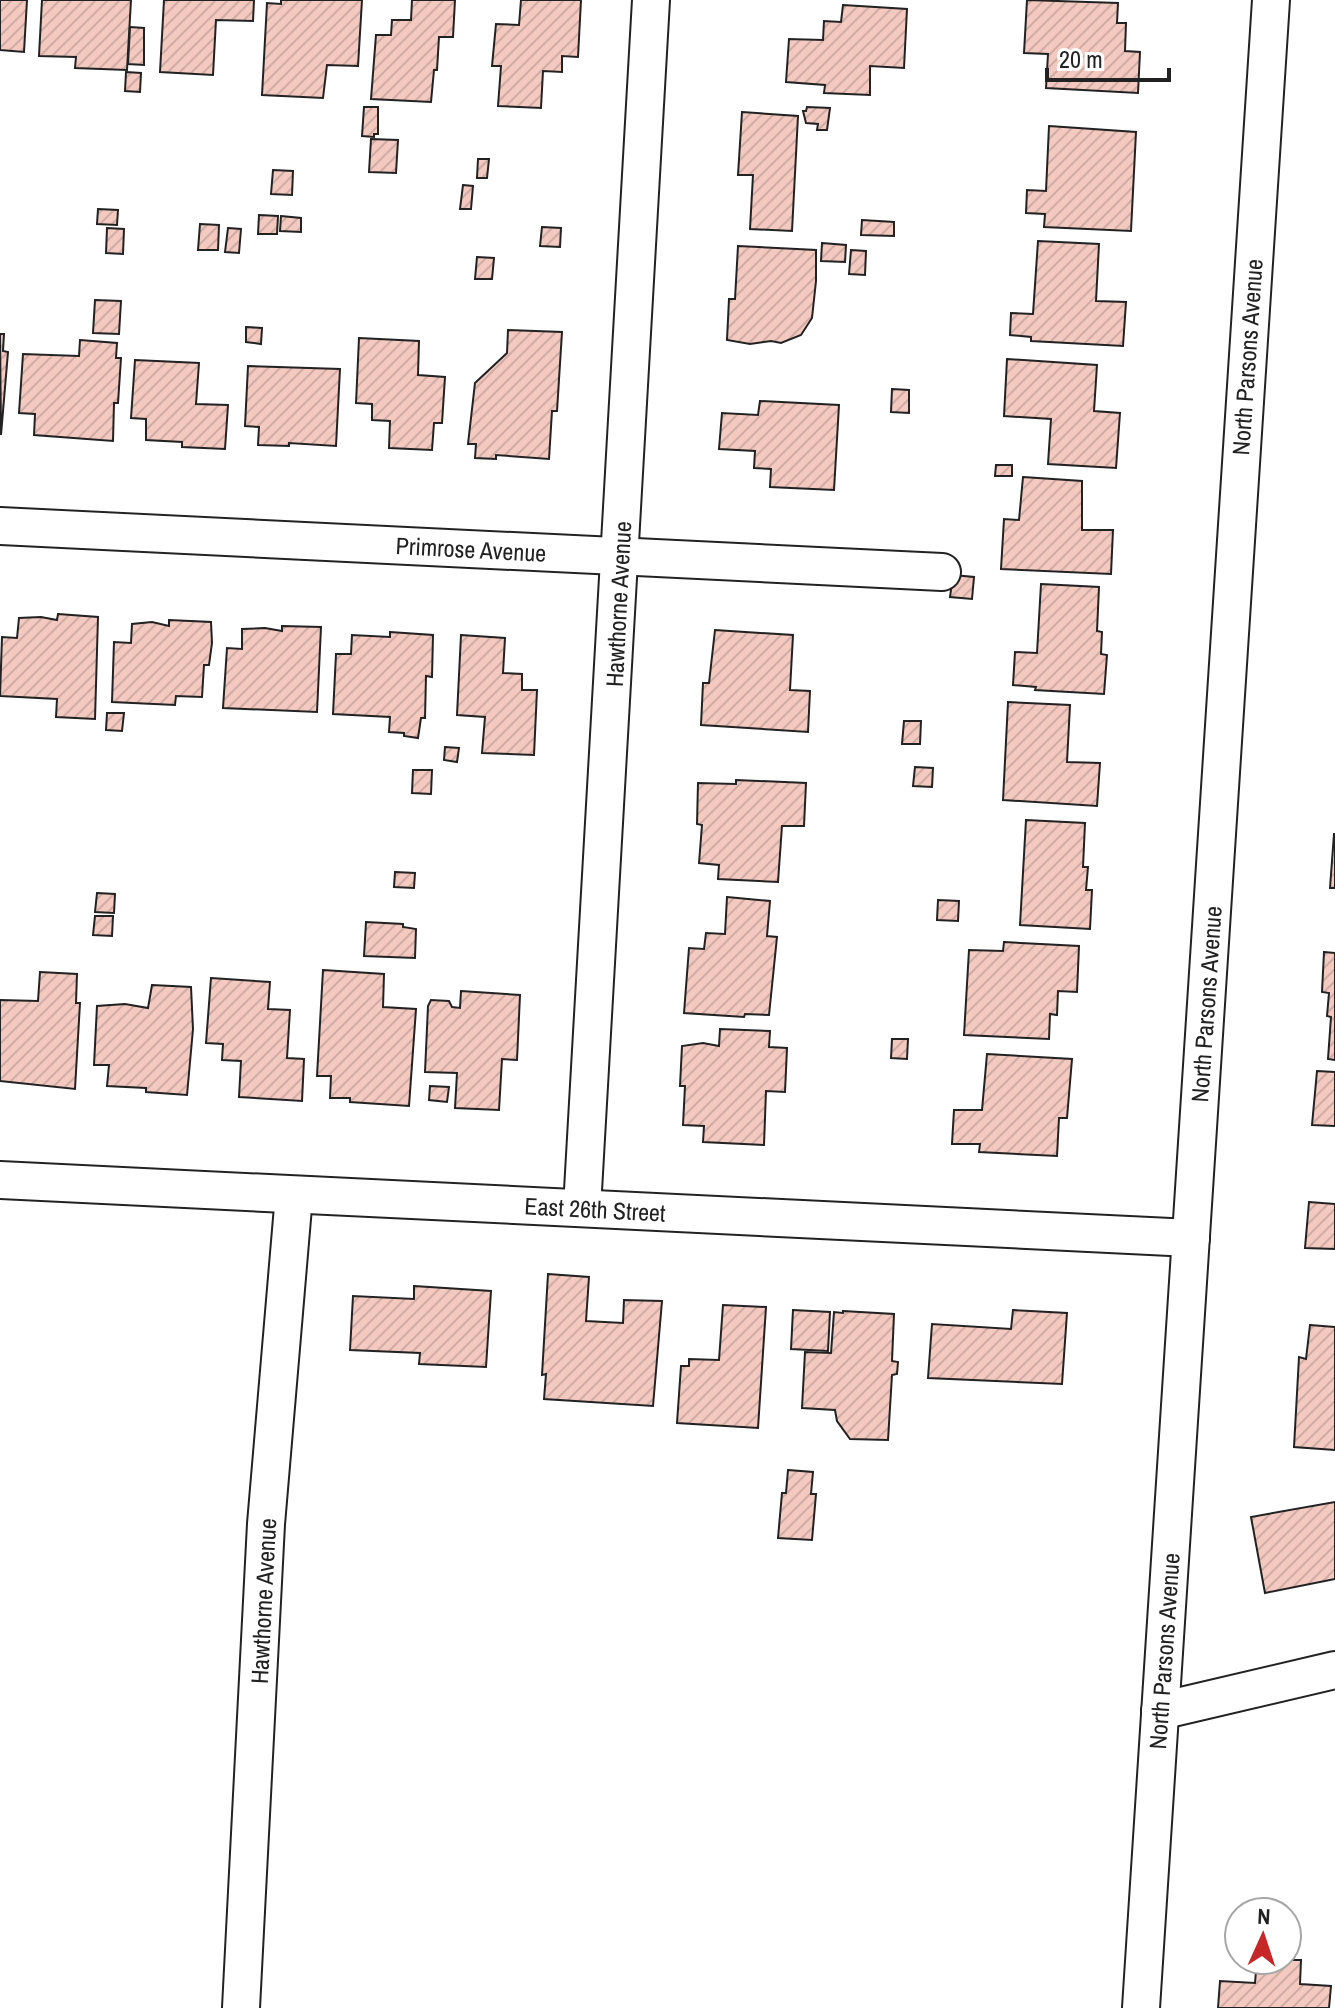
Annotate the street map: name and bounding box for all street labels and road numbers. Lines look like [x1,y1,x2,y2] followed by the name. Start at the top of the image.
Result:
[1224,258,1270,456] street label: North Parsons Avenue
[598,520,638,688] street label: Hawthorne Avenue
[395,529,547,569] street label: Primrose Avenue
[1183,905,1229,1103] street label: North Parsons Avenue
[524,1189,667,1229] street label: East 26th Street
[243,1517,283,1685] street label: Hawthorne Avenue
[1141,1552,1187,1750] street label: North Parsons Avenue

